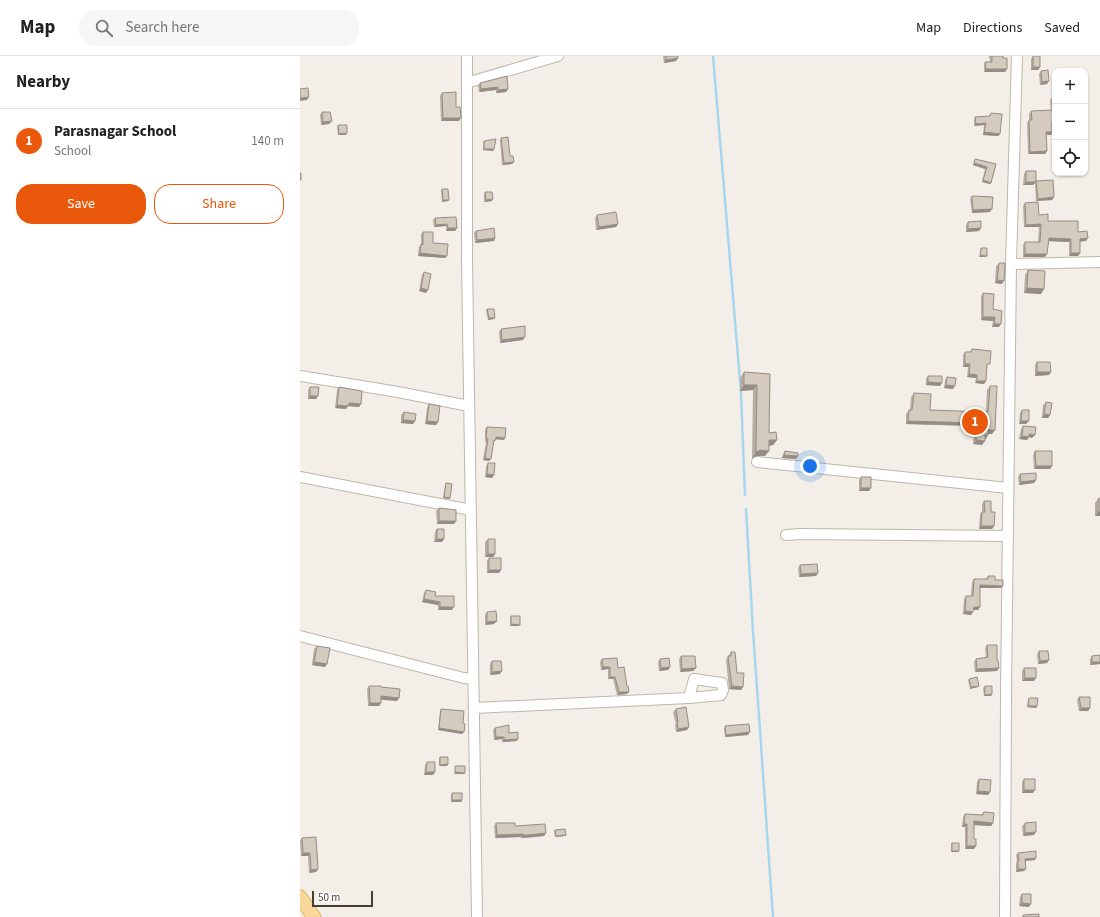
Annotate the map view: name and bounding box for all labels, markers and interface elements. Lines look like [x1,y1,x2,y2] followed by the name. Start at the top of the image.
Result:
[79,10,359,46] search box
[20,14,55,41] text: Map
[93,17,115,39] icon: search
[125,17,199,38] text: Search here
[916,18,941,38] text: Map
[963,18,1022,38] text: Directions
[1044,18,1080,38] text: Saved
[1052,68,1088,176] map controls
[1052,68,1088,104] button: +
[16,70,70,94] text: Nearby
[1052,104,1088,140] button: −
[54,121,176,142] text: Parasnagar School
[26,132,32,150] text: 1
[251,132,284,150] text: 140 m
[1052,140,1088,176] button: locate
[54,142,91,160] text: School
[16,184,146,224] button: Save
[154,184,284,224] button: Share
[962,407,988,437] pin: 1
[800,456,820,476] your location
[312,889,373,908] scale bar
[318,890,340,905] text: 50 m

